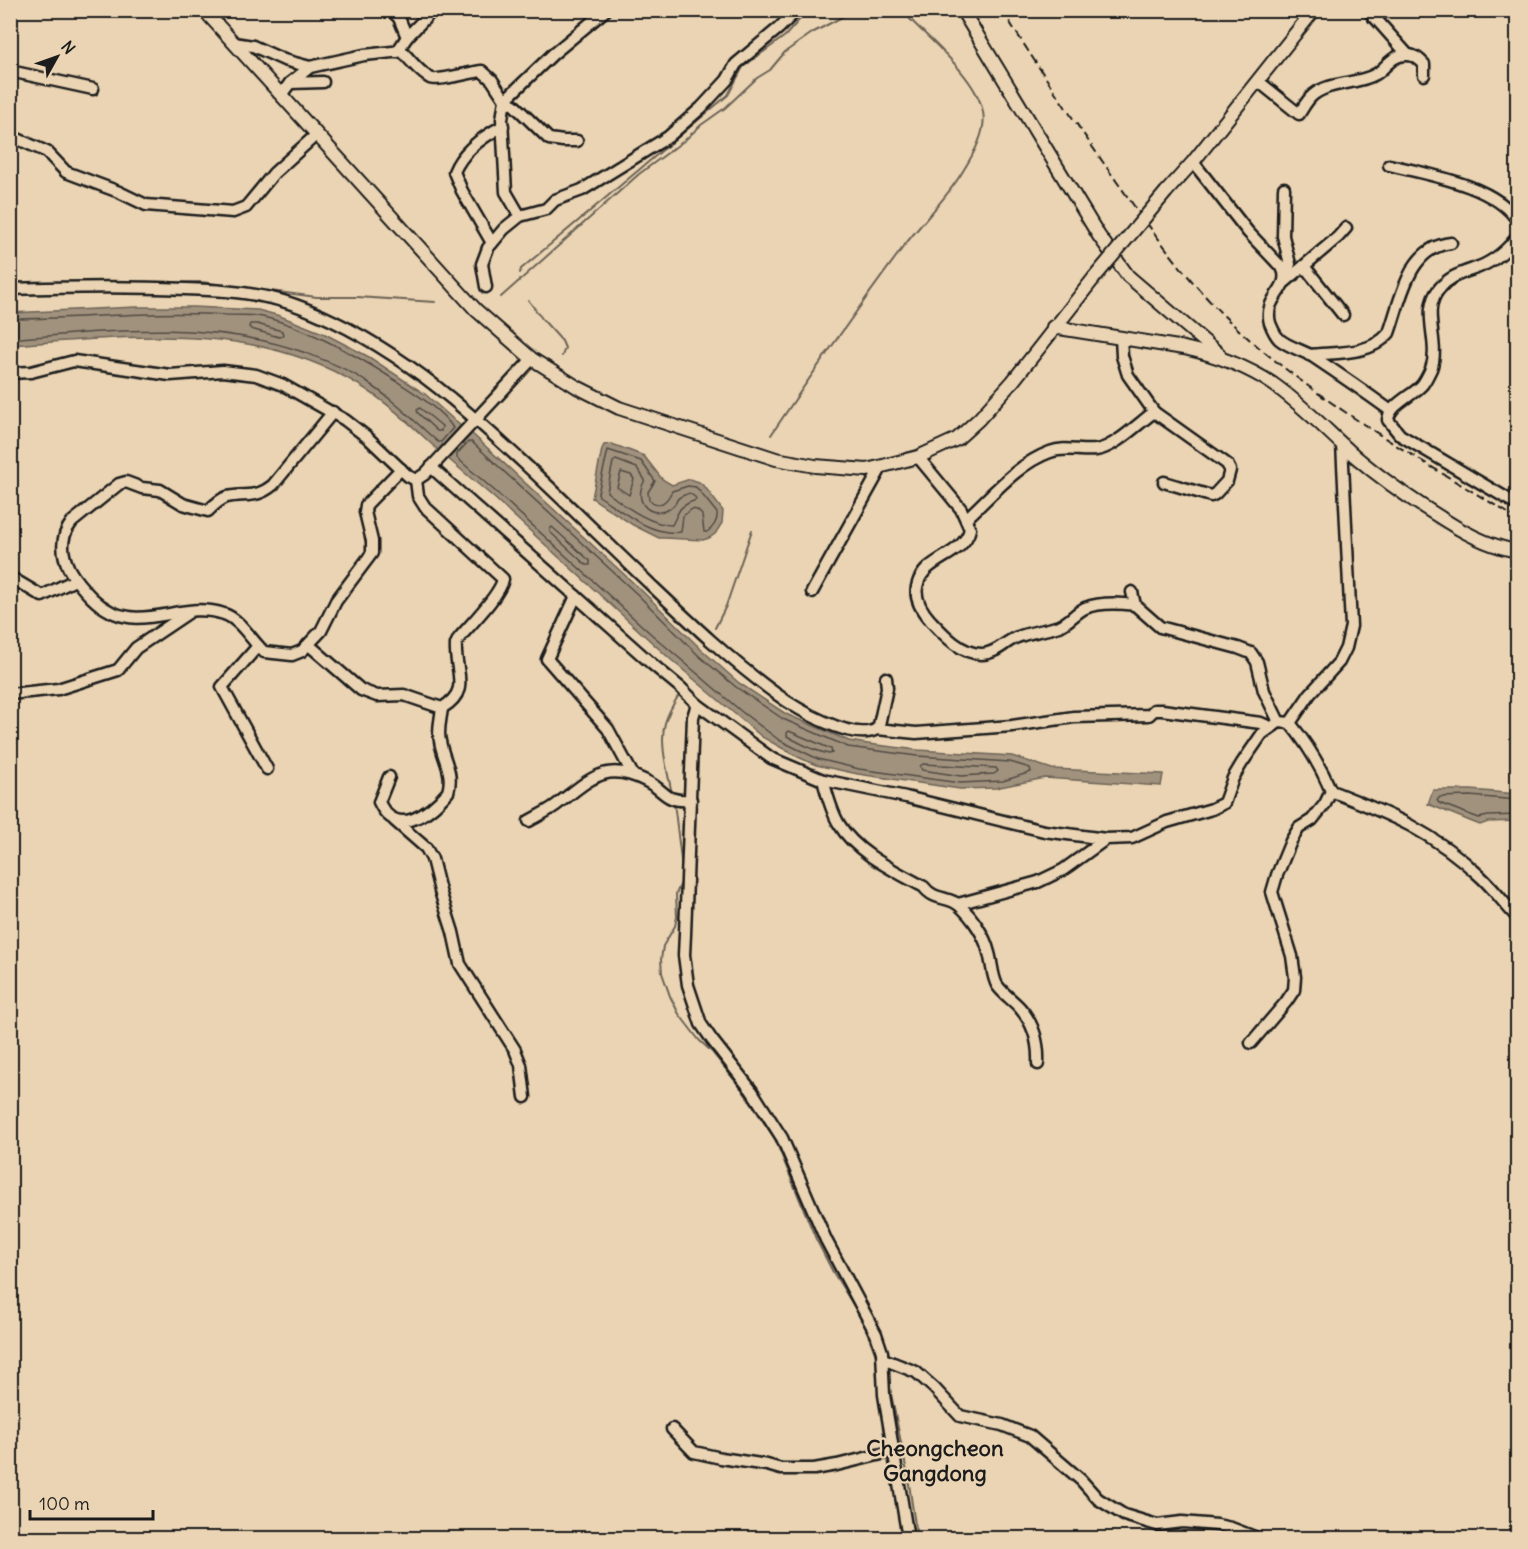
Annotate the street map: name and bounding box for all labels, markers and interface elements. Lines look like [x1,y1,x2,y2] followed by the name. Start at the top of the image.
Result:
[27,27,87,87] north arrow
[57,37,80,58] text: N
[866,1434,1004,1487] district label: Cheongcheon Gangdong
[30,1483,153,1521] scale bar
[39,1492,90,1515] text: 100 m

